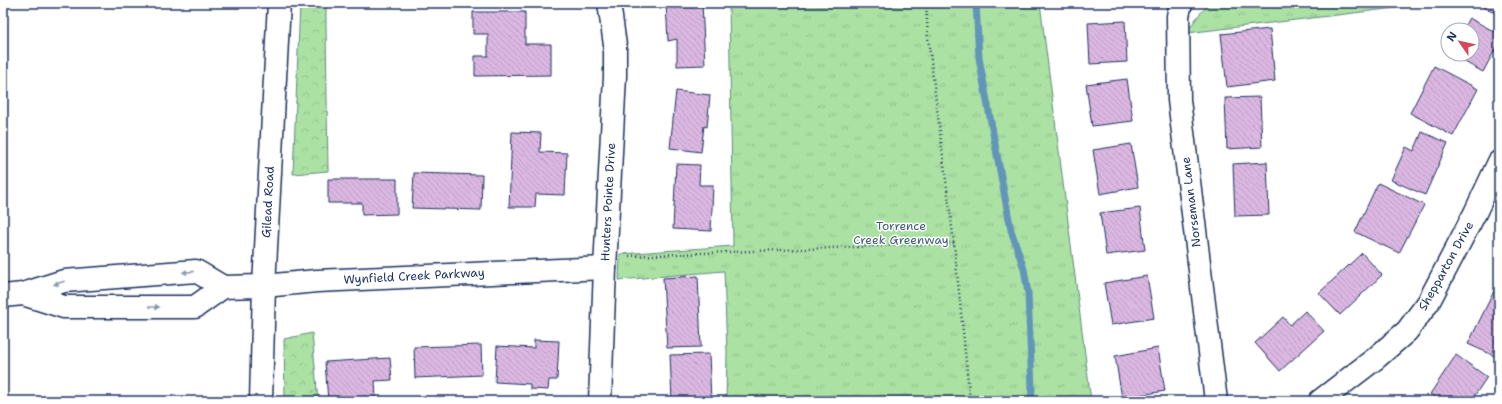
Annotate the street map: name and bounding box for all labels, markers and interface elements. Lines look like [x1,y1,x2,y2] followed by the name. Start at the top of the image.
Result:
[1440,22,1480,62] north arrow
[1443,29,1461,44] text: N
[597,142,619,262] street label: Hunters Pointe Drive
[1177,156,1204,248] street label: Norseman Lane
[258,165,278,238] street label: Gilead Road
[853,218,949,248] park label: Torrence Creek Greenway
[1415,218,1477,314] street label: Shepparton Drive
[343,264,485,288] street label: Wynfield Creek Parkway
[182,268,194,275] one-way arrow
[53,280,65,286] one-way arrow
[148,304,161,310] one-way arrow

